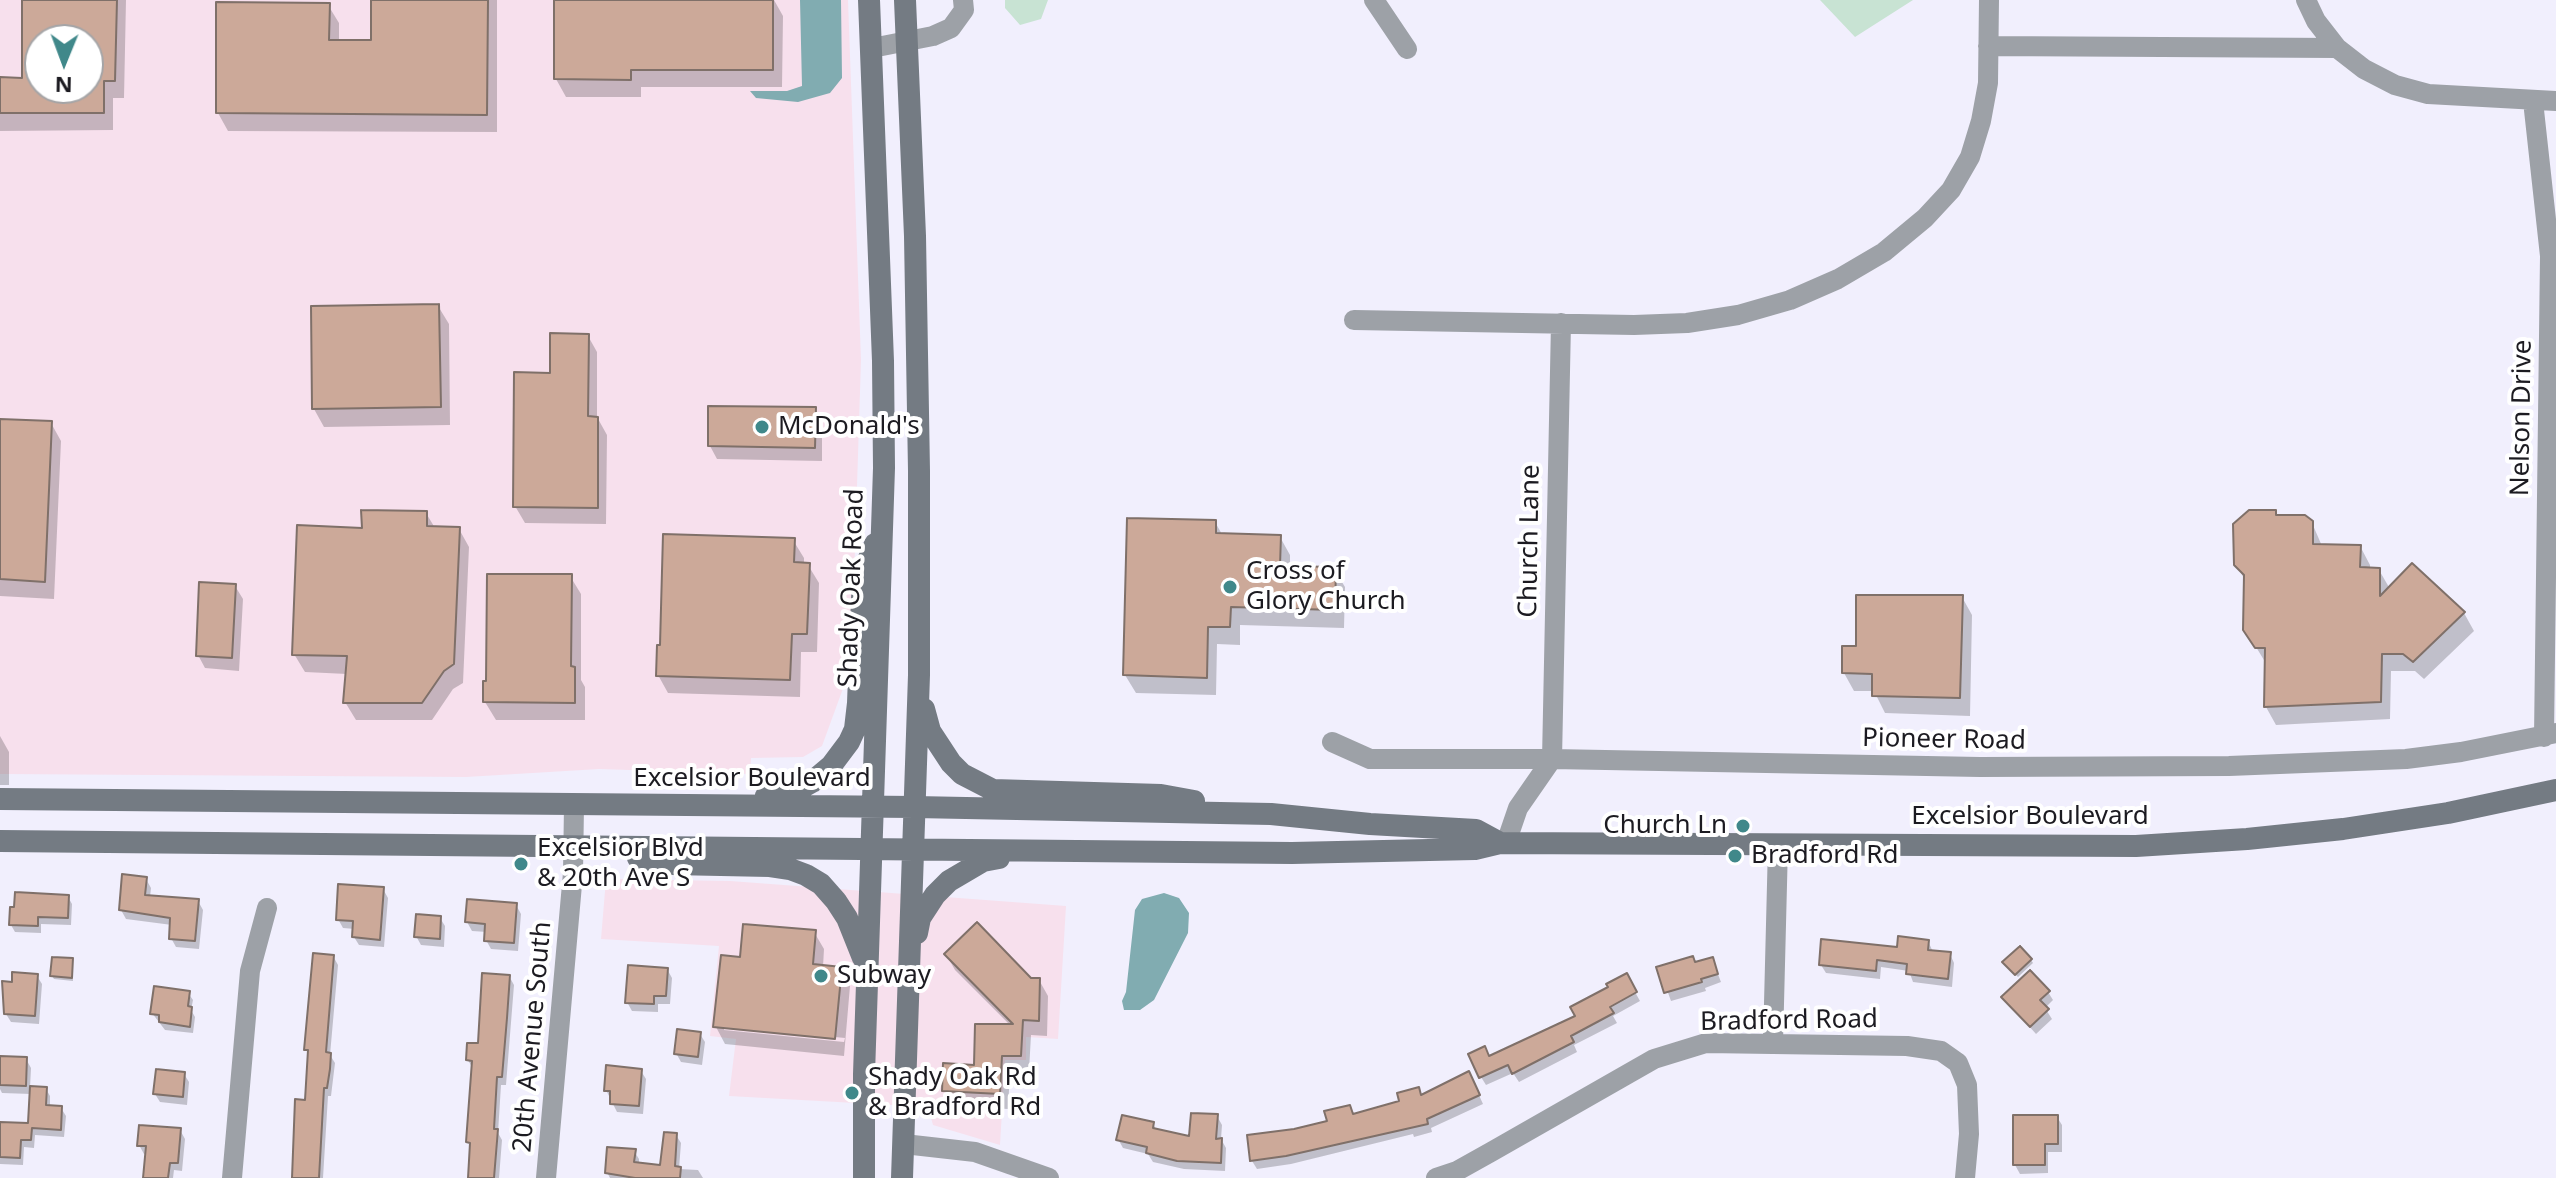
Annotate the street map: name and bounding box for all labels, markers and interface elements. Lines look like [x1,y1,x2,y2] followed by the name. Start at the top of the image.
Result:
[24,24,104,104] north arrow
[54,71,73,101] text: N
[2505,340,2539,496] street label: Nelson Drive
[778,411,920,443] place label: McDonald's
[753,418,771,436] marker: McDonald's
[1513,464,1547,618] street label: Church Lane
[833,488,871,688] street label: Shady Oak Road
[1246,556,1405,618] place label: Cross of Glory Church
[1221,578,1239,596] marker: Cross of Glory Church
[1862,723,2026,757] street label: Pioneer Road
[633,763,871,795] street label: Excelsior Boulevard
[1911,801,2149,833] street label: Excelsior Boulevard
[1603,810,1727,842] place label: Church Ln
[1734,817,1752,835] marker: Church Ln
[537,833,704,894] place label: Excelsior Blvd & 20th Ave S
[1751,840,1898,872] place label: Bradford Rd
[1726,847,1744,865] marker: Bradford Rd
[512,855,530,873] marker: Excelsior Blvd & 20th Ave S
[507,920,559,1154] street label: 20th Avenue South
[837,960,931,992] place label: Subway
[812,967,830,985] marker: Subway
[1700,1004,1878,1038] street label: Bradford Road
[868,1062,1041,1124] place label: Shady Oak Rd & Bradford Rd
[843,1084,861,1102] marker: Shady Oak Rd & Bradford Rd

